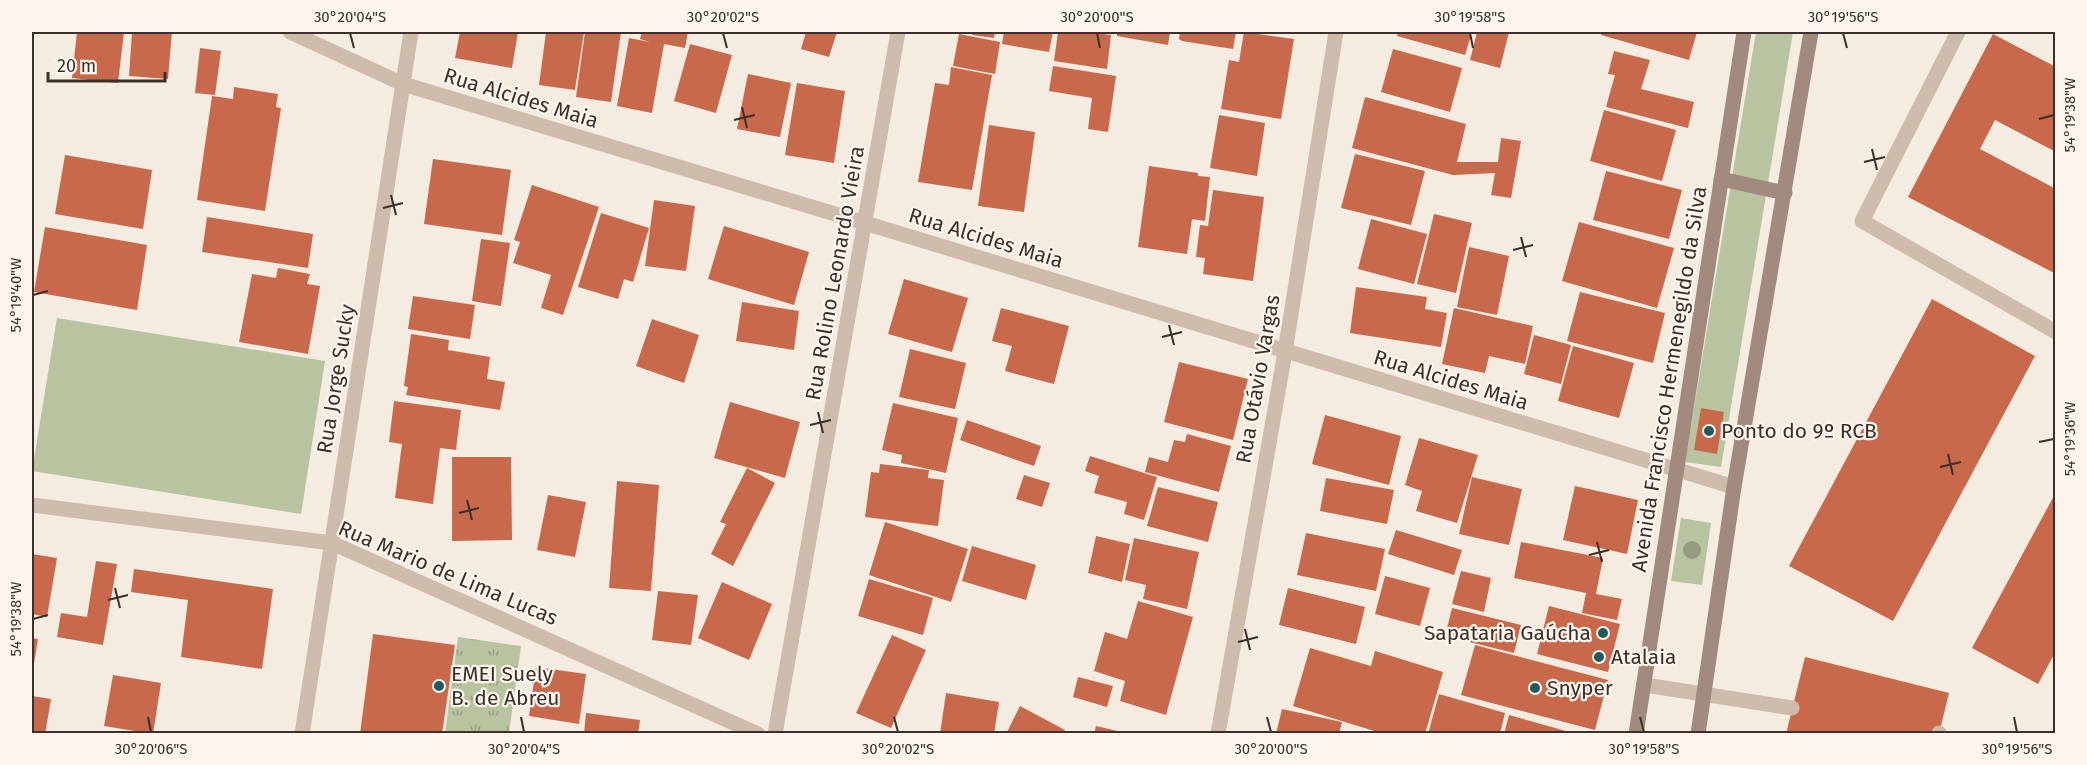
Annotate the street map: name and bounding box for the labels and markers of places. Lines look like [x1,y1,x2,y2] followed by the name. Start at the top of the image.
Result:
[1721,418,1877,444] place label: Ponto do 9º RCB
[1702,424,1716,438] marker: Ponto do 9º RCB
[1424,620,1591,646] place label: Sapataria Gaúcha
[1596,626,1610,640] marker: Sapataria Gaúcha
[1611,644,1677,670] place label: Atalaia
[1592,650,1606,664] marker: Atalaia
[451,661,560,711] place label: EMEI Suely B. de Abreu
[1547,675,1613,701] place label: Snyper
[432,679,446,693] marker: EMEI Suely B. de Abreu
[1528,681,1542,695] marker: Snyper

